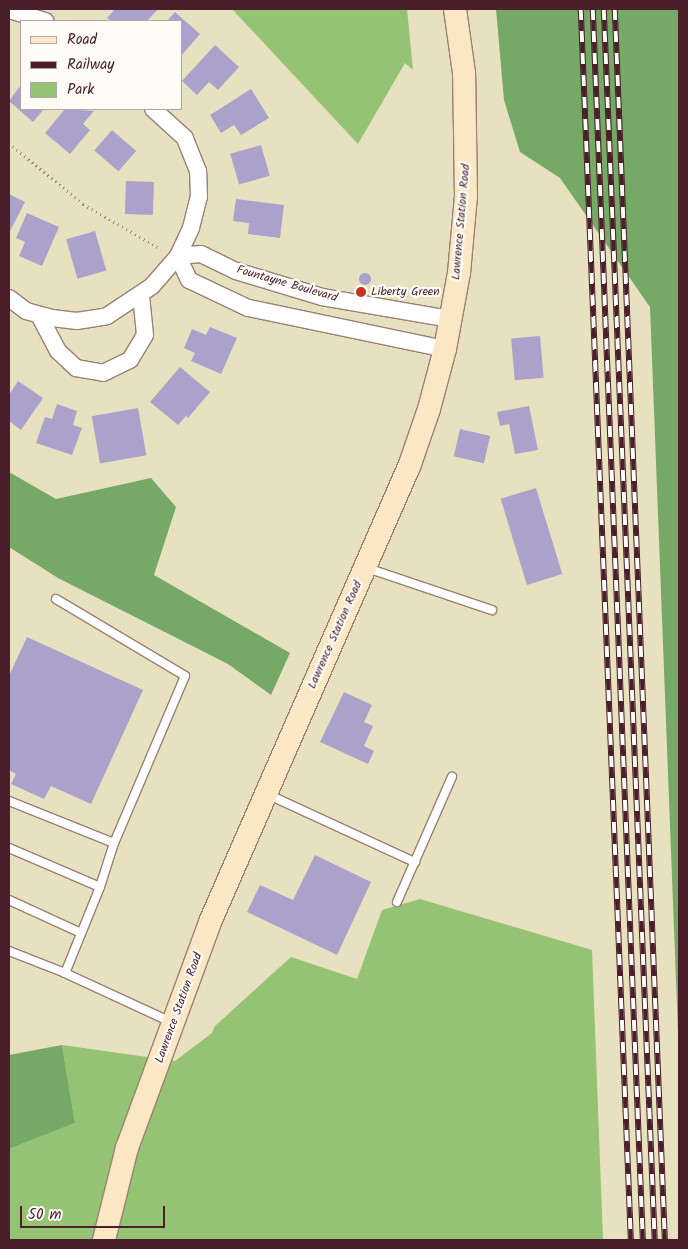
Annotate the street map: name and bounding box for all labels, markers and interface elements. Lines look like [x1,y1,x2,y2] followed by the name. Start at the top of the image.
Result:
[20,20,182,110] legend
[67,28,97,52] text: Road
[67,53,114,77] text: Railway
[67,78,94,102] text: Park
[449,163,473,281] street label: Lawrence Station Road
[235,263,339,305] street label: Fountayne Boulevard
[371,285,440,299] place label: Liberty Green
[355,286,367,298] marker: Liberty Green
[305,579,365,691] street label: Lawrence Station Road
[152,951,206,1065] street label: Lawrence Station Road
[22,1196,168,1228] scale bar
[28,1203,62,1227] text: 50 m

